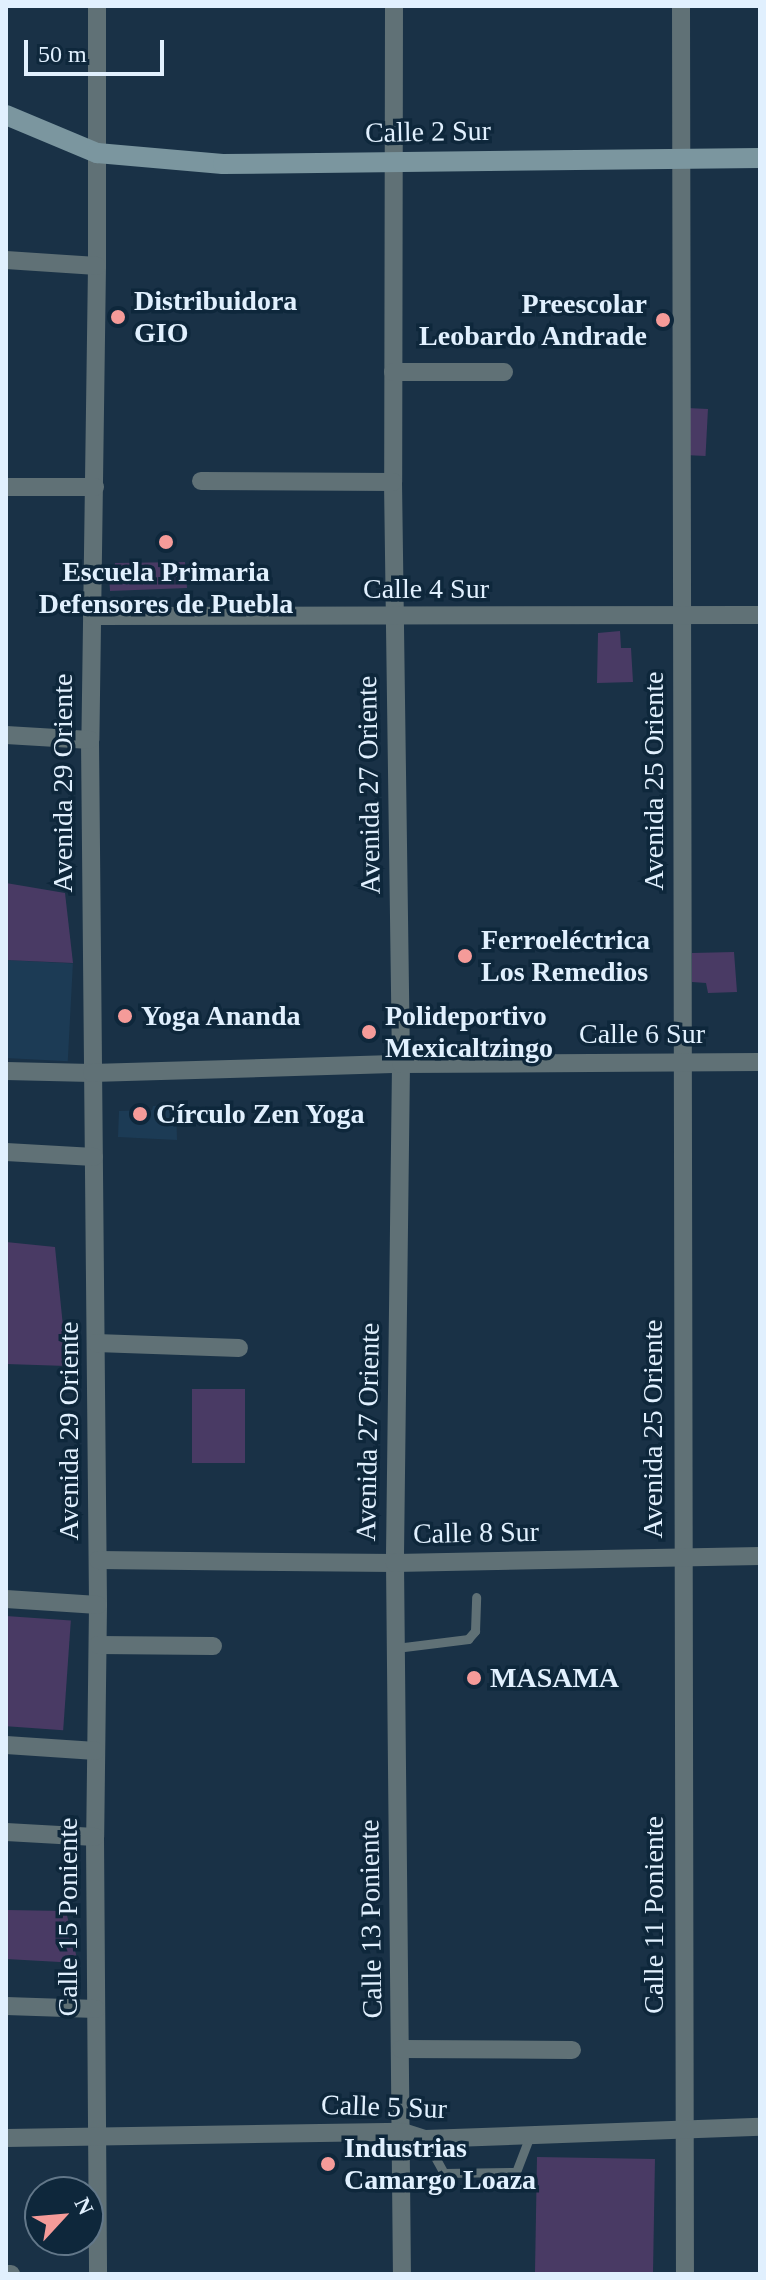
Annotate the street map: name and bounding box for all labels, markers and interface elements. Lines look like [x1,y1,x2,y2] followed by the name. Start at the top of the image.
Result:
[28,24,168,74] scale bar
[38,41,87,67] text: 50 m
[365,114,491,150] street label: Calle 2 Sur
[134,284,297,350] place label: Distribuidora GIO
[418,287,647,353] place label: Preescolar Leobardo Andrade
[109,308,127,326] marker: Distribuidora GIO
[654,311,672,329] marker: Preescolar Leobardo Andrade
[157,533,175,551] marker: Escuela Primaria Defensores de Puebla
[39,555,293,621] place label: Escuela Primaria Defensores de Puebla
[363,572,489,606] street label: Calle 4 Sur
[637,672,671,890] street label: Avenida 25 Oriente
[46,674,80,892] street label: Avenida 29 Oriente
[350,675,388,895] street label: Avenida 27 Oriente
[481,923,650,989] place label: Ferroeléctrica Los Remedios
[456,947,474,965] marker: Ferroeléctrica Los Remedios
[141,999,302,1033] place label: Yoga Ananda
[385,999,553,1065] place label: Polideportivo Mexicaltzingo
[116,1007,134,1025] marker: Yoga Ananda
[579,1017,705,1051] street label: Calle 6 Sur
[360,1023,378,1041] marker: Polideportivo Mexicaltzingo
[156,1097,365,1131] place label: Círculo Zen Yoga
[131,1105,149,1123] marker: Círculo Zen Yoga
[636,1320,670,1538] street label: Avenida 25 Oriente
[52,1322,86,1540] street label: Avenida 29 Oriente
[349,1322,387,1542] street label: Avenida 27 Oriente
[413,1515,539,1551] street label: Calle 8 Sur
[490,1661,619,1695] place label: MASAMA
[465,1669,483,1687] marker: MASAMA
[637,1816,671,2014] street label: Calle 11 Poniente
[51,1817,85,2017] street label: Calle 15 Poniente
[352,1819,390,2019] street label: Calle 13 Poniente
[320,2088,448,2126] street label: Calle 5 Sur
[344,2131,536,2197] place label: Industrias Camargo Loaza
[319,2155,337,2173] marker: Industrias Camargo Loaza
[24,2176,104,2256] north arrow
[70,2194,99,2219] text: N

